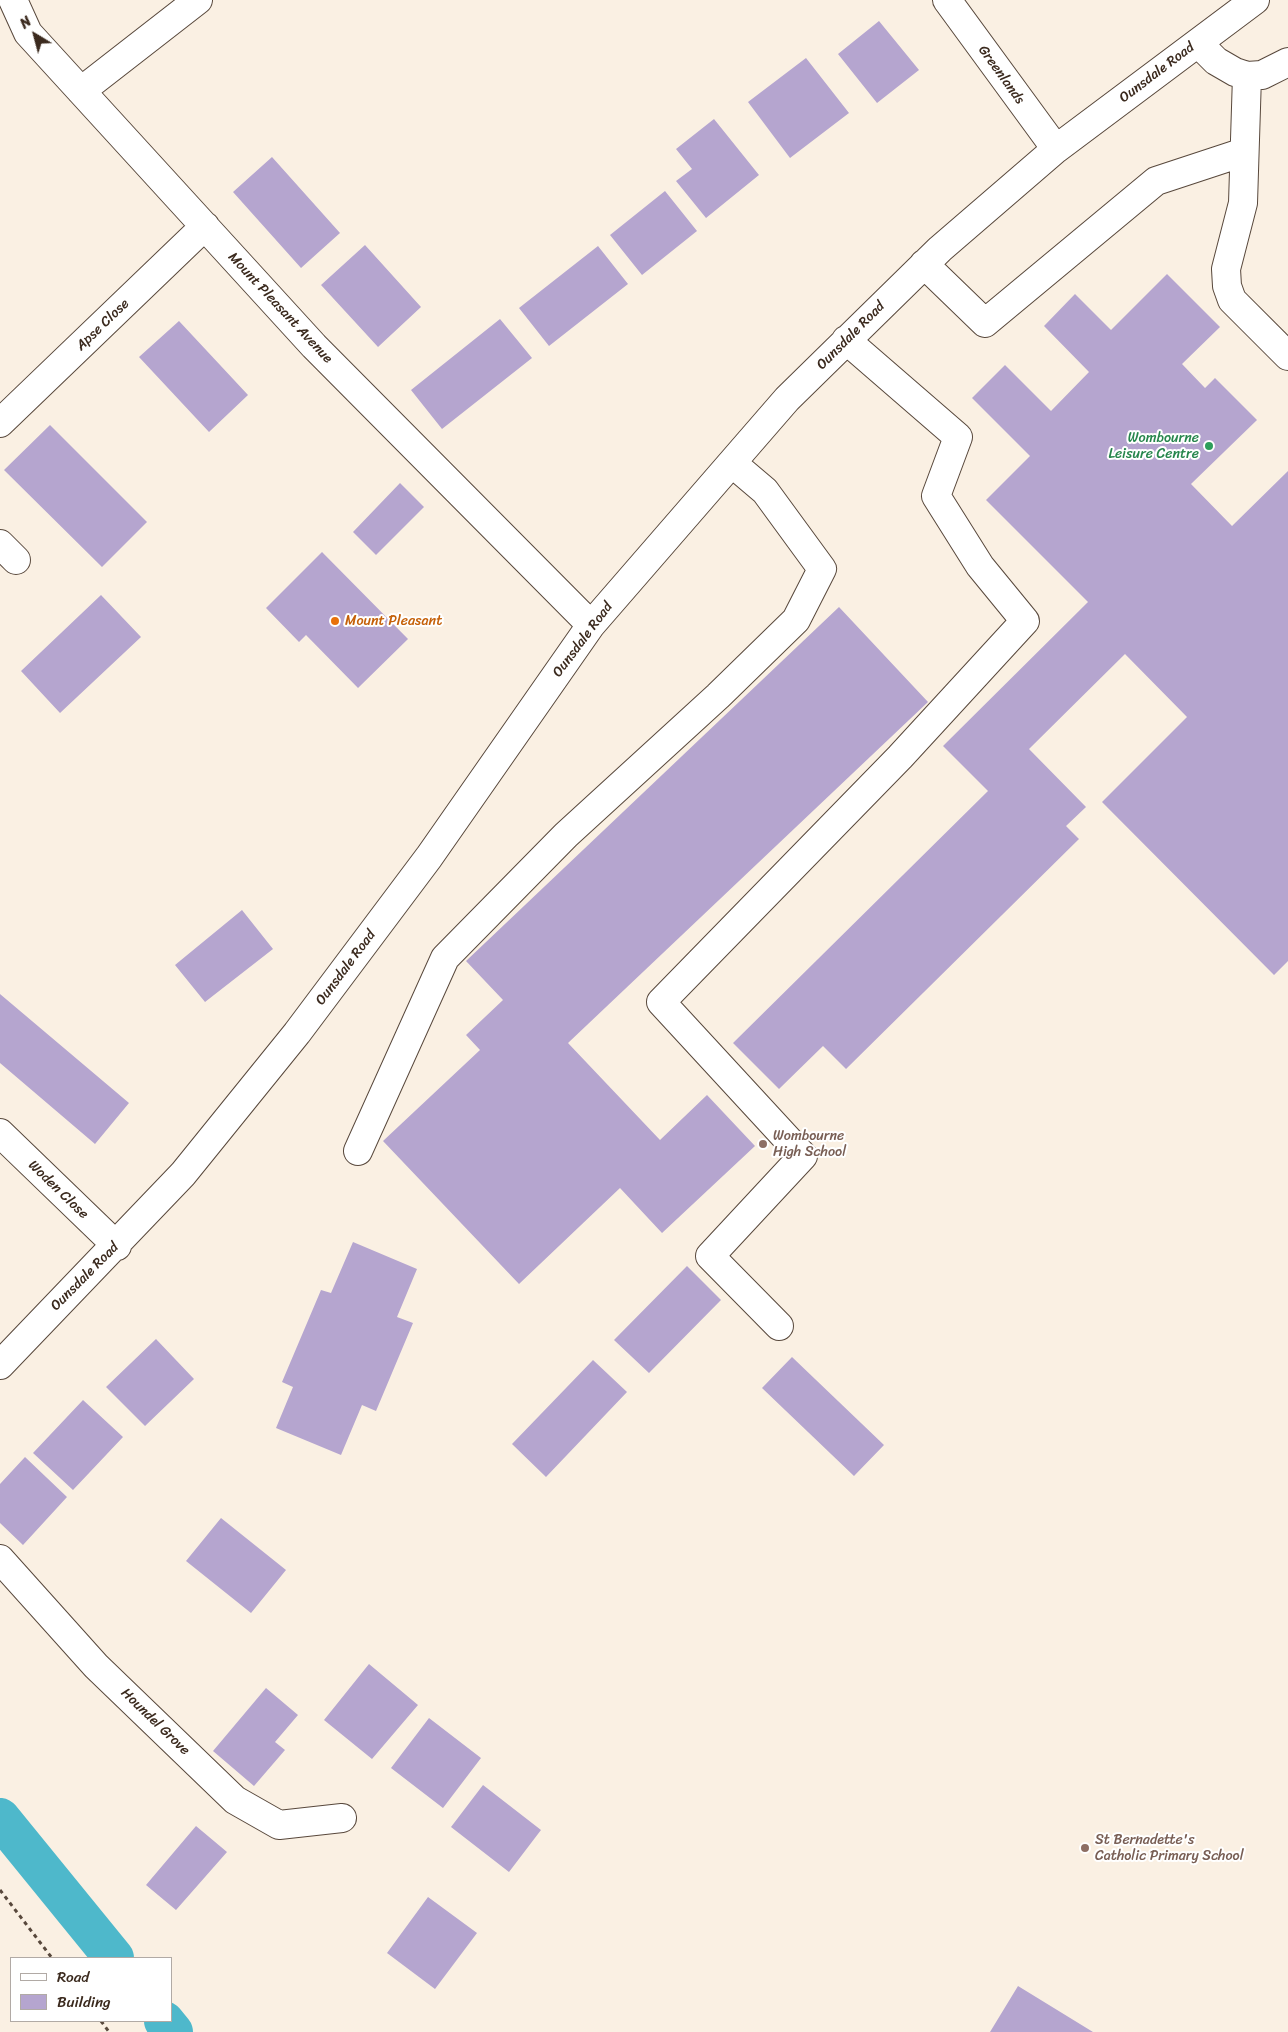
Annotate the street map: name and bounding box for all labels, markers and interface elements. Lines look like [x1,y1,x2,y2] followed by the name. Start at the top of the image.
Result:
[10,10,60,60] north arrow
[14,10,37,36] text: N
[1116,39,1198,107] street label: Ounsdale Road
[974,43,1028,107] street label: Greenlands
[224,249,336,367] street label: Mount Pleasant Avenue
[73,296,133,354] street label: Apse Close
[813,298,889,374] street label: Ounsdale Road
[1108,430,1199,462] place label: Wombourne Leisure Centre
[1203,440,1215,452] marker: Wombourne Leisure Centre
[549,599,617,681] street label: Ounsdale Road
[345,613,442,629] place label: Mount Pleasant
[329,615,341,627] marker: Mount Pleasant
[312,927,380,1009] street label: Ounsdale Road
[773,1128,846,1160] place label: Wombourne High School
[757,1138,769,1150] marker: Wombourne High School
[24,1157,92,1223] street label: Woden Close
[47,1239,123,1315] street label: Ounsdale Road
[117,1685,193,1759] street label: Houndel Grove
[1095,1832,1244,1864] place label: St Bernadette's Catholic Primary School
[1079,1842,1091,1854] marker: St Bernadette's Catholic Primary School
[10,1957,172,2022] legend
[57,1964,89,1990] text: Road
[57,1989,111,2015] text: Building

